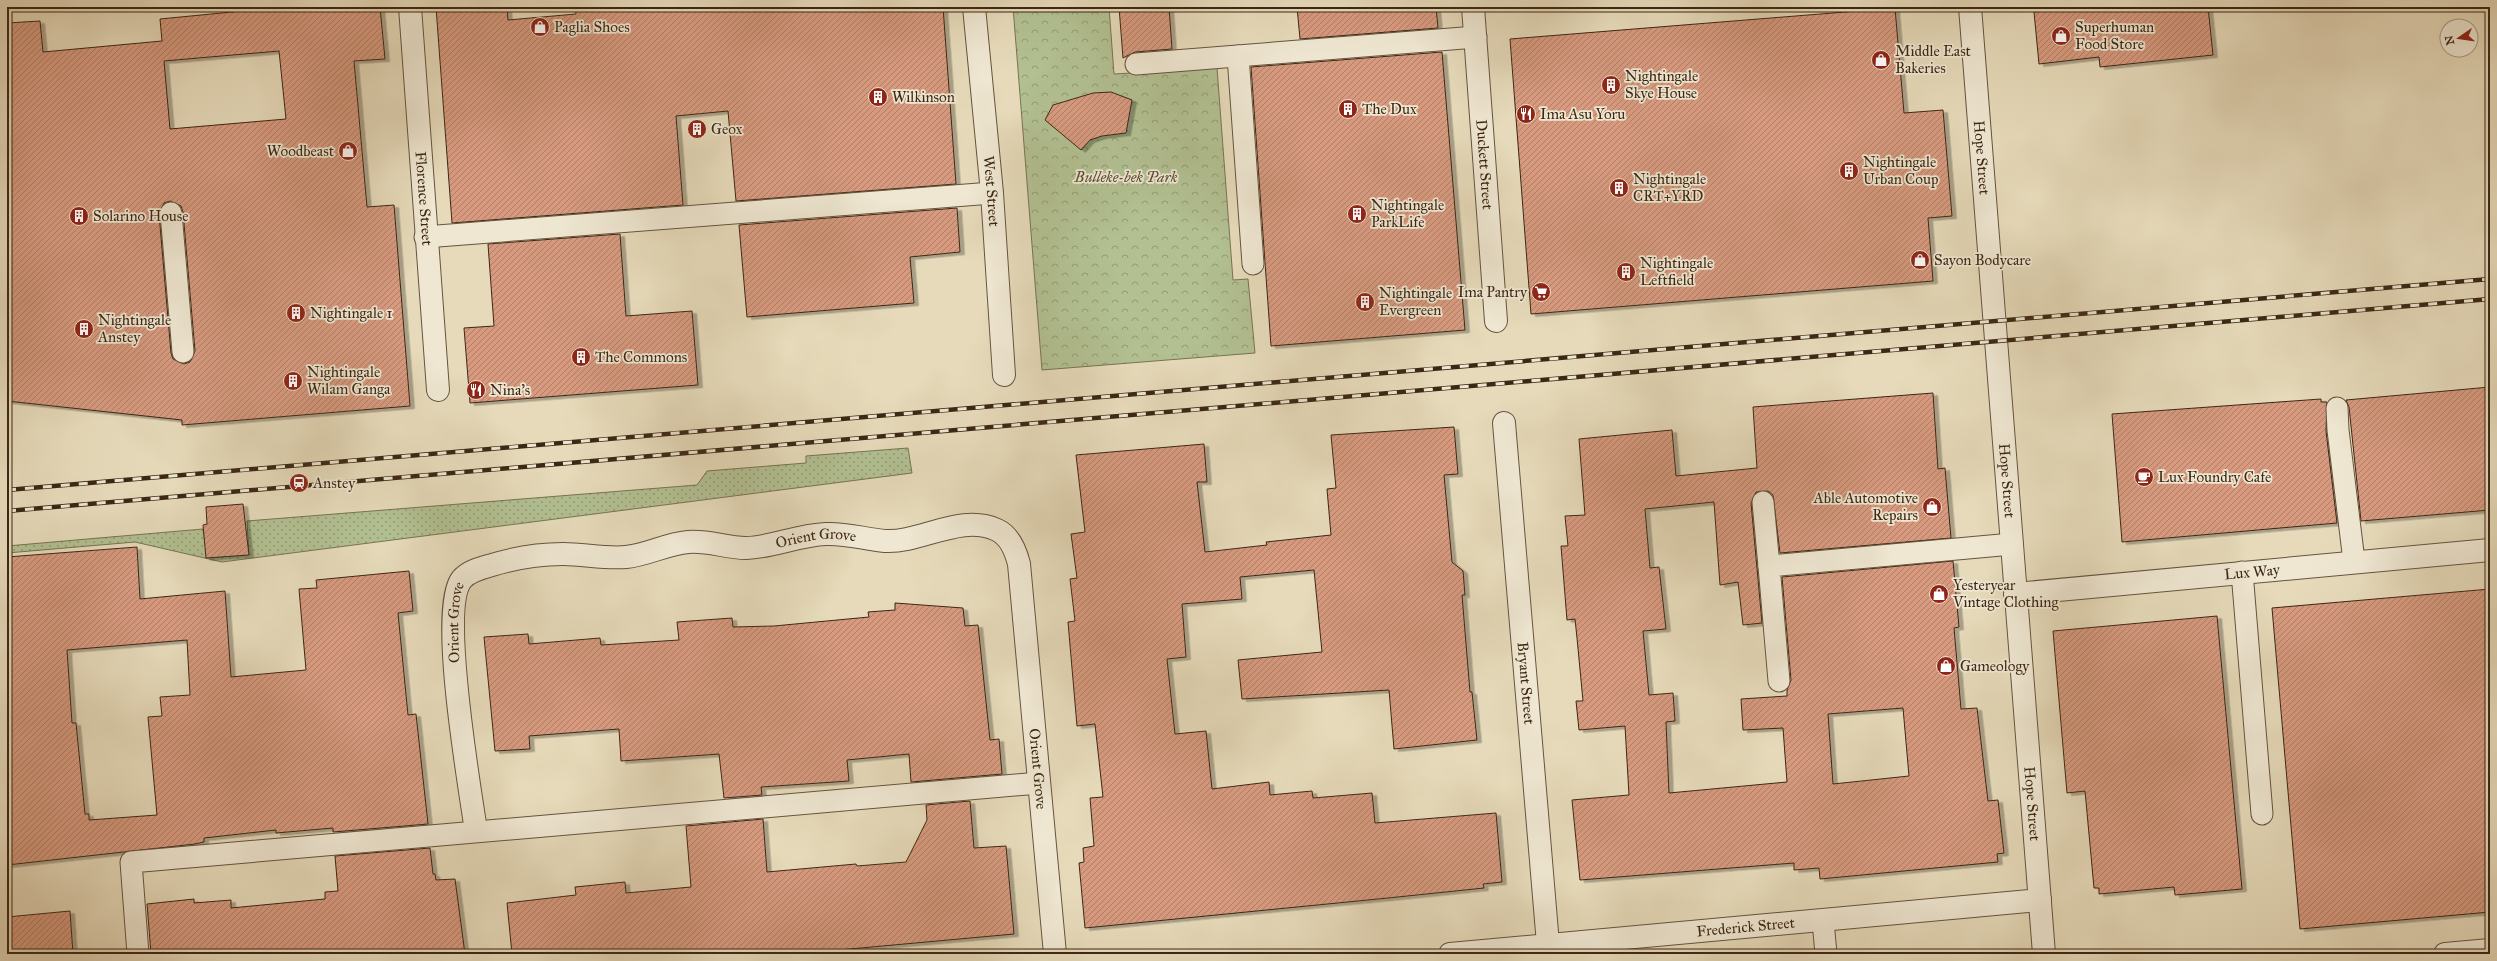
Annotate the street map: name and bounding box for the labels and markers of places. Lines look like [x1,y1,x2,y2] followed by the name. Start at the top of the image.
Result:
[529,16,551,38] shop icon: Paglia Shoes
[554,18,630,36] place label: Paglia Shoes
[2075,18,2154,53] place label: Superhuman Food Store
[2050,25,2072,47] shop icon: Superhuman Food Store
[1895,42,1972,77] place label: Middle East Bakeries
[1870,49,1892,71] shop icon: Middle East Bakeries
[1625,67,1698,102] place label: Nightingale Skye House
[1600,74,1622,96] building icon: Nightingale Skye House
[867,86,889,108] building icon: Wilkinson
[892,88,955,106] place label: Wilkinson
[1337,98,1359,120] building icon: The Dux
[1362,100,1417,118] place label: The Dux
[1515,103,1537,125] restaurant icon: Ima Asu Yoru
[1540,105,1625,123] place label: Ima Asu Yoru
[686,118,708,140] building icon: Geox
[711,120,743,138] place label: Geox
[337,140,359,162] shop icon: Woodbeast
[267,142,335,160] place label: Woodbeast
[1863,153,1938,188] place label: Nightingale Urban Coup
[1838,160,1860,182] building icon: Nightingale Urban Coup
[1633,170,1706,205] place label: Nightingale CRT+YRD
[1608,177,1630,199] building icon: Nightingale CRT+YRD
[1371,196,1444,231] place label: Nightingale ParkLife
[1346,203,1368,225] building icon: Nightingale ParkLife
[68,205,90,227] building icon: Solarino House
[93,207,189,225] place label: Solarino House
[1909,249,1931,271] shop icon: Sayon Bodycare
[1934,251,2031,269] place label: Sayon Bodycare
[1640,254,1713,289] place label: Nightingale Leftfield
[1615,261,1637,283] building icon: Nightingale Leftfield
[1530,281,1552,303] supermarket icon: Ima Pantry
[1458,283,1528,301] place label: Ima Pantry
[1379,284,1452,319] place label: Nightingale Evergreen
[1354,291,1376,313] building icon: Nightingale Evergreen
[285,302,307,324] building icon: Nightingale 1
[310,304,392,322] place label: Nightingale 1
[97,311,171,346] place label: Nightingale Anstey
[73,318,95,340] building icon: Nightingale Anstey
[570,346,592,368] building icon: The Commons
[595,348,687,366] place label: The Commons
[307,363,391,398] place label: Nightingale Wilam Ganga
[282,370,304,392] building icon: Nightingale Wilam Ganga
[465,379,487,401] restaurant icon: Nina's
[490,381,530,399] place label: Nina's
[2133,466,2155,488] cafe icon: Lux Foundry Cafe
[2158,468,2271,486] place label: Lux Foundry Cafe
[288,472,310,494] station icon: Anstey
[312,474,356,492] place label: Anstey
[1813,489,1918,524] place label: Able Automotive Repairs
[1921,496,1943,518] shop icon: Able Automotive Repairs
[1952,576,2059,611] place label: Yesteryear Vintage Clothing
[1928,583,1950,605] shop icon: Yesteryear Vintage Clothing
[1935,655,1957,677] shop icon: Gameology
[1960,657,2030,675] place label: Gameology

